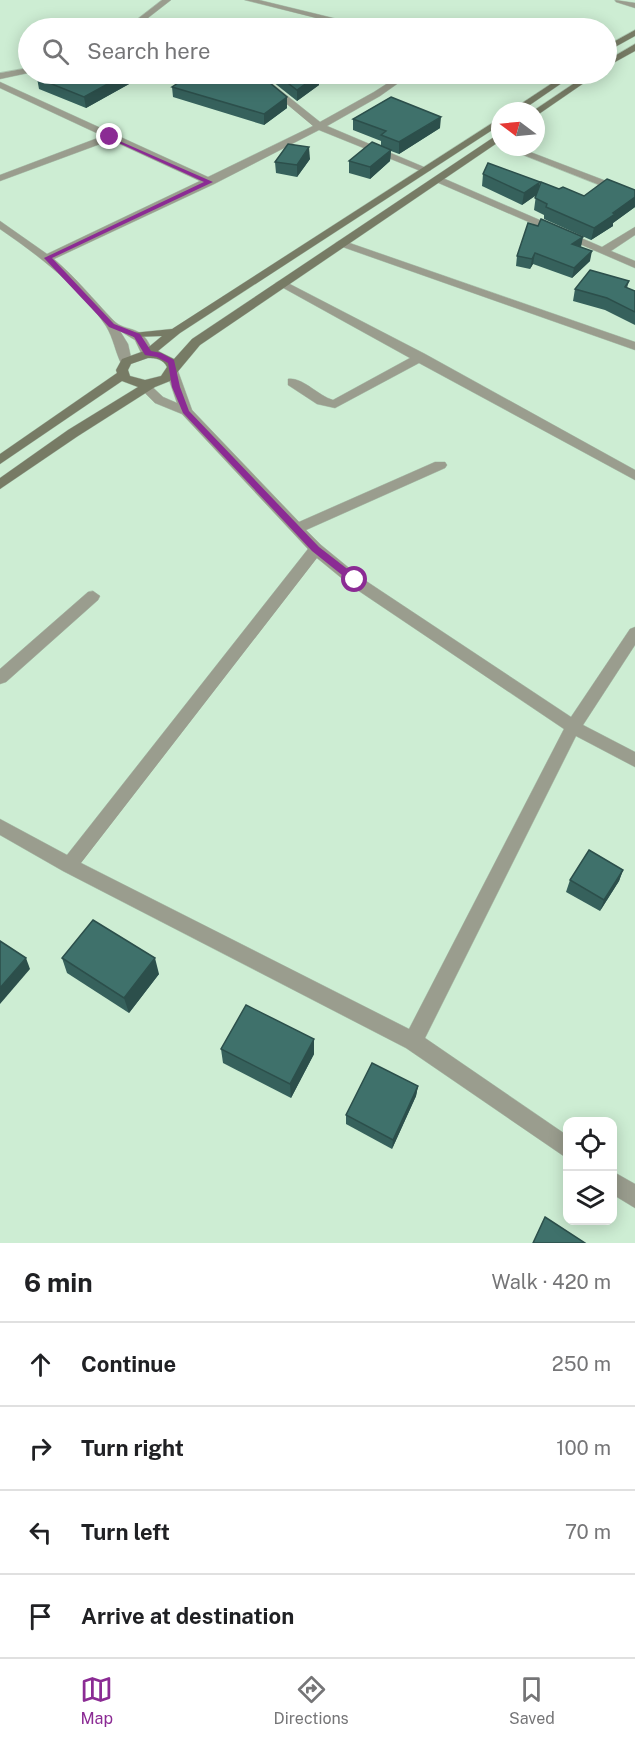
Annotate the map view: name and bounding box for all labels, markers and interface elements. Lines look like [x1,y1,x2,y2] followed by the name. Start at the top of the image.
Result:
[18,18,617,84] search box
[39,35,72,68] icon: search
[87,38,211,64] text: Search here
[491,102,545,156] north arrow
[96,123,122,149] route end
[341,566,367,592] route start
[563,1117,617,1225] map controls
[563,1117,617,1171] button: locate
[563,1171,617,1225] button: layers
[24,1267,93,1298] text: 6 min
[491,1270,611,1294] text: Walk · 420 m
[24,1348,57,1381] icon: ahead
[81,1351,176,1377] text: Continue
[552,1352,611,1376] text: 250 m
[24,1432,57,1465] icon: right
[81,1435,184,1461] text: Turn right
[556,1436,611,1460] text: 100 m
[24,1516,57,1549] icon: left
[81,1519,170,1545] text: Turn left
[565,1520,611,1544] text: 70 m
[24,1600,57,1633] icon: arrive
[81,1603,294,1629] text: Arrive at destination
[80,1673,113,1728] tab: Map
[274,1673,349,1728] tab: Directions
[509,1673,555,1728] tab: Saved

